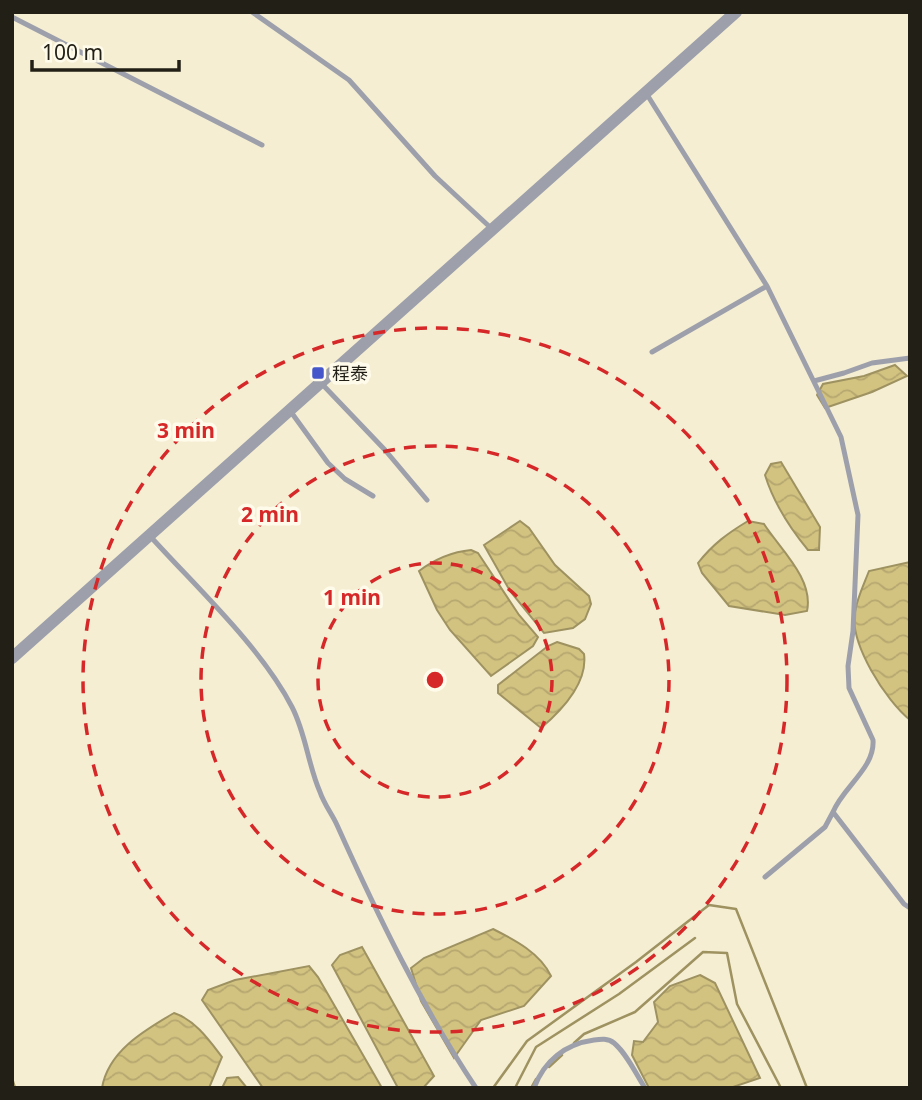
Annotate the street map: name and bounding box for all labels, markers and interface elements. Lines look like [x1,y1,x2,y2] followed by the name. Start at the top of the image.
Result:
[32,28,178,72] scale bar
[42,38,103,66] text: 100 m
[332,361,368,385] place label: 程泰
[310,365,326,381] marker: 程泰
[157,416,215,444] text: 3 min
[241,500,299,528] text: 2 min
[323,583,381,611] text: 1 min
[423,668,447,692] centre of rings

